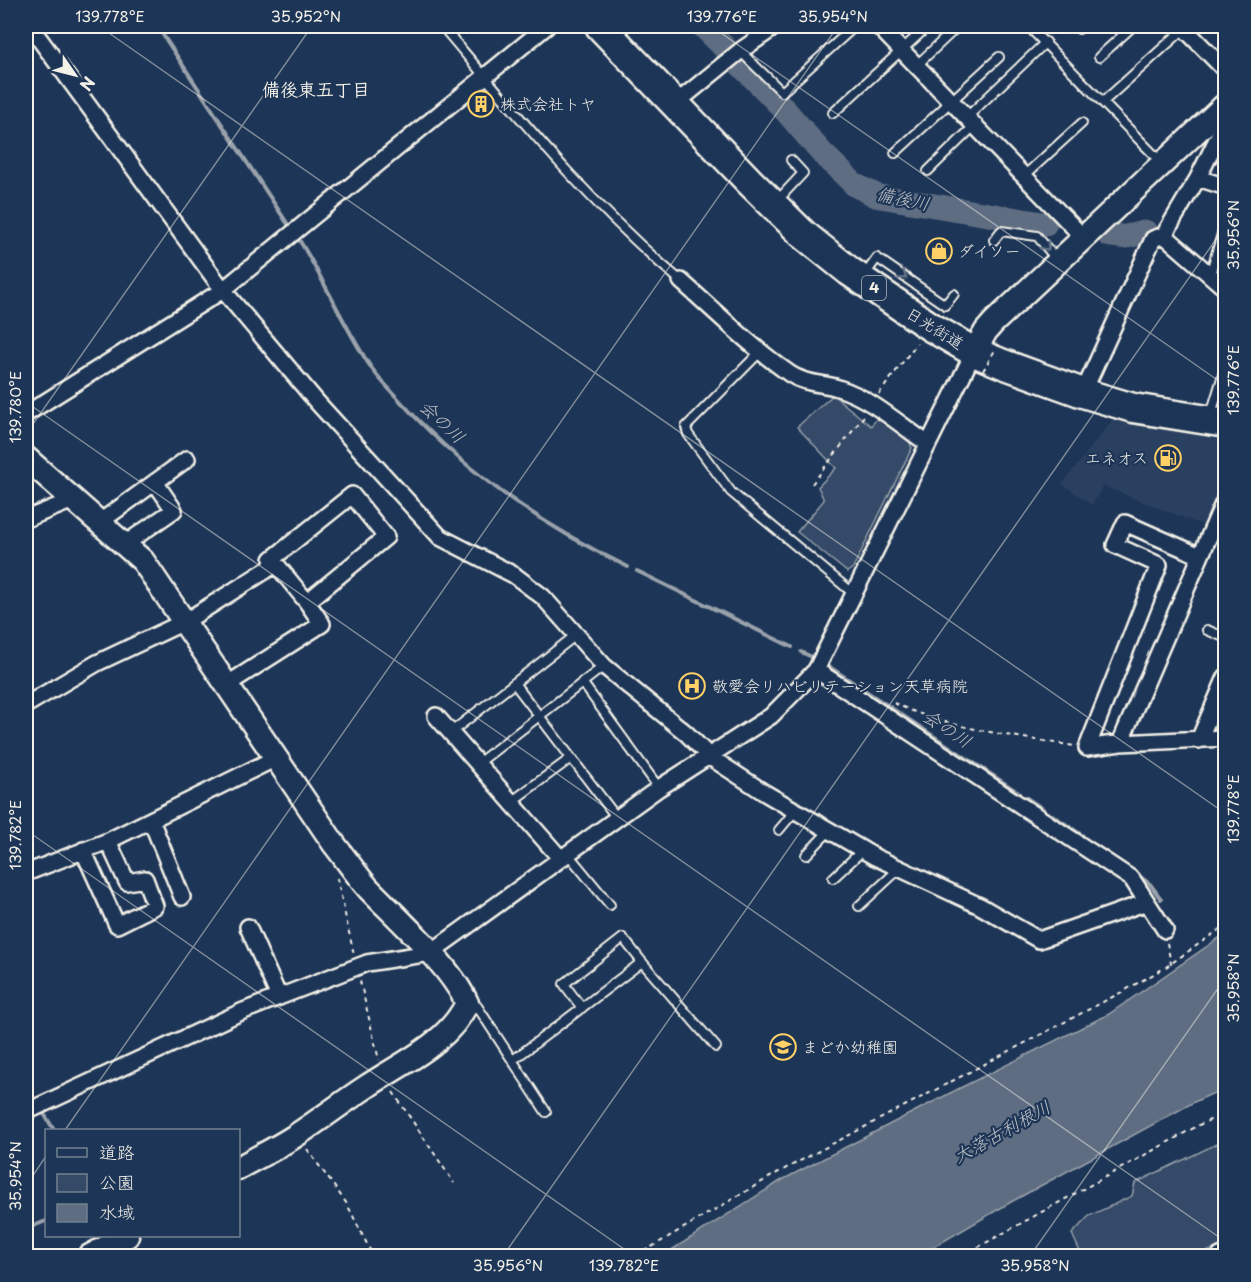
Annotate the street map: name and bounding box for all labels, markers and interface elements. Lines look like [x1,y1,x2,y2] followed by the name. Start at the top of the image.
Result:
[75,4,145,27] text: 139.778°E
[271,4,341,27] text: 35.952°N
[687,4,757,27] text: 139.776°E
[798,4,868,27] text: 35.954°N
[45,45,105,105] north arrow
[75,72,102,96] text: N
[262,75,370,102] district label: 備後東五丁目
[466,89,496,119] building icon: 株式会社トヤ
[500,91,596,115] place label: 株式会社トヤ
[874,179,933,216] water label: 備後川
[1221,200,1244,270] text: 35.956°N
[924,236,954,266] shop icon: ダイソー
[958,238,1020,262] place label: ダイソー
[1039,240,1050,251] one-way arrow
[896,269,907,280] one-way arrow
[862,276,886,300] road number: 4
[902,300,969,354] street label: 日光街道
[1221,345,1244,415] text: 139.776°E
[3,371,26,443] text: 139.780°E
[414,393,472,449] water label: 会の川
[1153,443,1183,473] fuel station icon: エネオス
[1085,445,1148,469] place label: エネオス
[677,671,707,701] hospital icon: 敬愛会リハビリテーション天草病院
[712,673,968,697] place label: 敬愛会リハビリテーション天草病院
[918,702,978,754] water label: 会の川
[1221,774,1244,844] text: 139.778°E
[3,800,26,870] text: 139.782°E
[1221,953,1244,1023] text: 35.958°N
[768,1032,798,1062] school or university icon: まどか幼稚園
[802,1034,898,1058] place label: まどか幼稚園
[947,1093,1055,1169] water label: 大落古利根川
[45,1129,240,1237] legend
[99,1138,135,1165] text: 道路
[3,1141,26,1211] text: 35.954°N
[99,1168,135,1195] text: 公園
[99,1198,135,1225] text: 水域
[473,1253,543,1276] text: 35.956°N
[589,1253,659,1276] text: 139.782°E
[1000,1253,1070,1276] text: 35.958°N

